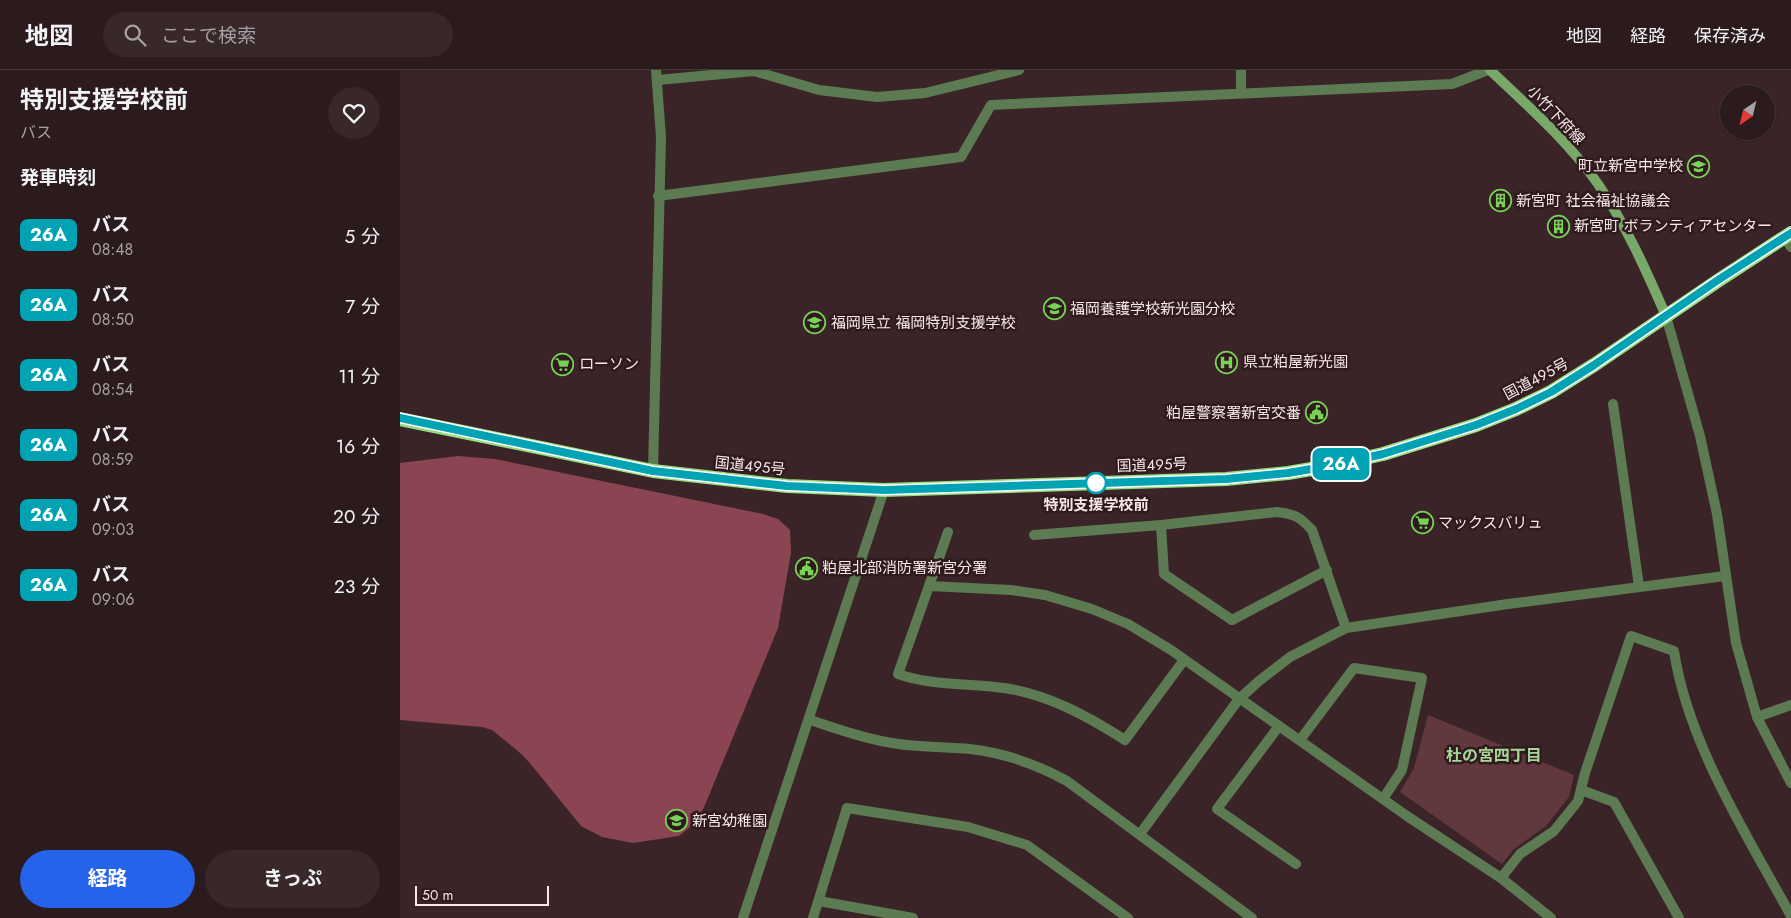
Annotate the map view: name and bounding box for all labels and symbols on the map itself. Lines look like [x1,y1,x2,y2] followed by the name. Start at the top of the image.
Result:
[1522,80,1590,150] street label: 小竹下府線
[1720,85,1775,140] north arrow
[1687,154,1711,178] school or university icon: 町立新宮中学校
[1578,155,1683,177] place label: 町立新宮中学校
[1488,189,1512,213] building icon: 新宮町 社会福祉協議会
[1516,190,1671,212] place label: 新宮町 社会福祉協議会
[1546,214,1570,238] building icon: 新宮町 ボランティアセンター
[1574,215,1772,237] place label: 新宮町 ボランティアセンター
[1042,297,1066,321] school or university icon: 福岡養護学校新光園分校
[1070,298,1235,320] place label: 福岡養護学校新光園分校
[803,311,827,335] school or university icon: 福岡県立 福岡特別支援学校
[831,312,1016,334] place label: 福岡県立 福岡特別支援学校
[1215,350,1239,374] hospital icon: 県立粕屋新光園
[1243,351,1348,373] place label: 県立粕屋新光園
[551,352,575,376] supermarket icon: ローソン
[579,353,639,375] place label: ローソン
[1500,353,1572,405] street label: 国道495号
[1305,401,1329,425] public building icon: 粕屋警察署新宮交番
[1166,402,1301,424] place label: 粕屋警察署新宮交番
[1312,448,1370,480] line badge: 26A
[714,451,786,481] street label: 国道495号
[1116,453,1188,477] street label: 国道495号
[1085,472,1107,494] marker: 特別支援学校前
[1043,494,1149,516] place label: 特別支援学校前
[1410,511,1434,535] supermarket icon: マックスバリュ
[1438,512,1543,534] place label: マックスバリュ
[794,556,818,580] public building icon: 粕屋北部消防署新宮分署
[822,557,987,579] place label: 粕屋北部消防署新宮分署
[1446,744,1542,767] district label: 杜の宮四丁目
[664,809,688,833] school or university icon: 新宮幼稚園
[692,810,767,832] place label: 新宮幼稚園
[415,883,549,906] scale bar

